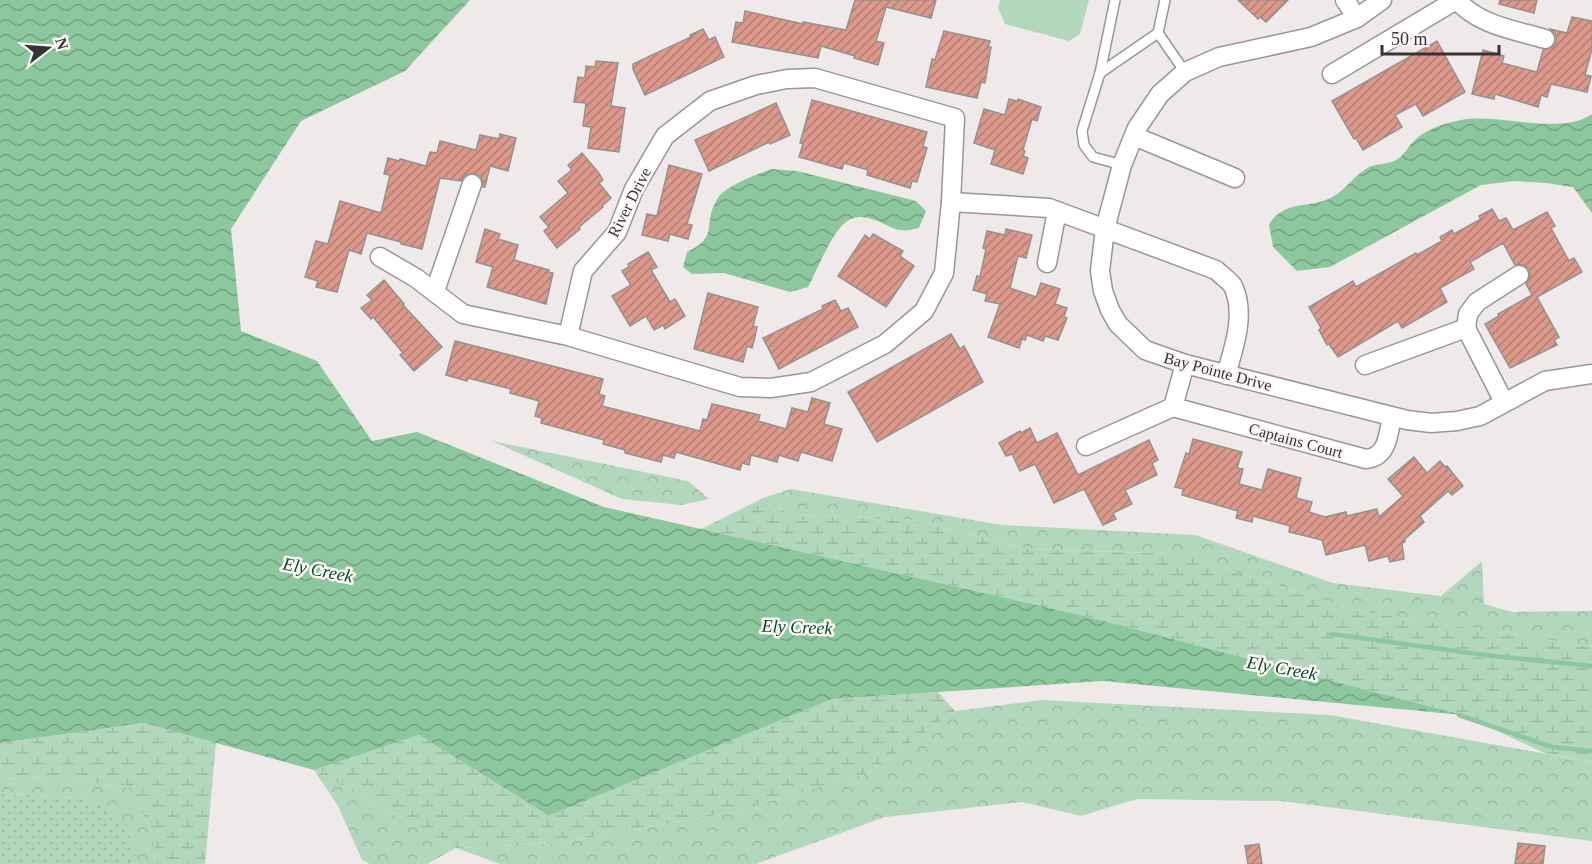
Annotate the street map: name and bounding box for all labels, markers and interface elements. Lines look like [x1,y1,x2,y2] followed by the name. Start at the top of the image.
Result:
[18,18,78,78] north arrow
[1382,18,1499,56] scale bar
[1391,29,1428,49] text: 50 m
[52,36,72,52] text: N
[605,165,654,240] street label: River Drive
[1162,349,1274,395] street label: Bay Pointe Drive
[1247,420,1345,462] street label: Captains Court
[280,553,356,587] water label: Ely Creek
[760,616,834,638] water label: Ely Creek
[1244,652,1320,684] water label: Ely Creek

